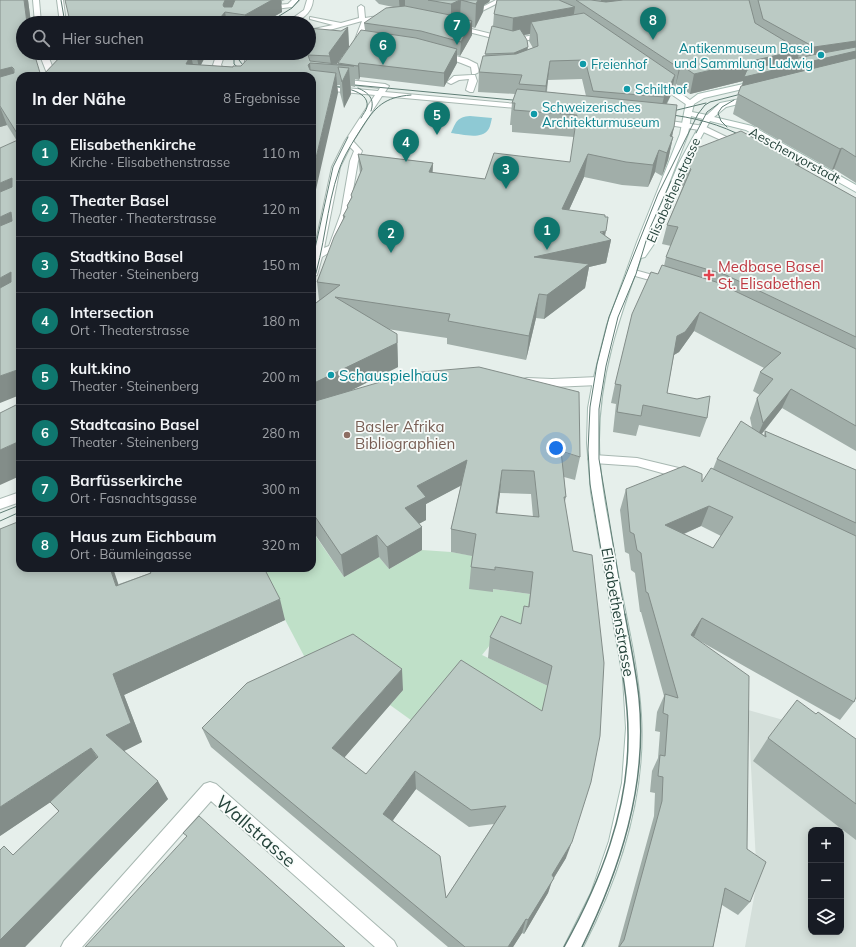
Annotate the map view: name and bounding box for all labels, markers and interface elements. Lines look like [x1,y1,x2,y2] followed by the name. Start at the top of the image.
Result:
[640,7,666,40] pin: 8
[444,12,470,45] pin: 7
[16,16,316,60] search box
[30,27,52,49] icon: search
[62,29,144,48] text: Hier suchen
[370,32,396,65] pin: 6
[674,40,813,71] place label: Antikenmuseum Basel und Sammlung Ludwig
[816,50,826,60] marker: Antikenmuseum Basel und Sammlung Ludwig
[591,56,648,72] place label: Freienhof
[578,59,588,69] marker: Freienhof
[635,81,688,97] place label: Schilthof
[622,84,632,94] marker: Schilthof
[32,88,126,109] text: In der Nähe
[223,90,300,106] text: 8 Ergebnisse
[542,99,660,130] place label: Schweizerisches Architekturmuseum
[424,102,450,135] pin: 5
[529,109,539,119] marker: Schweizerisches Architekturmuseum
[747,123,844,187] street label: Aeschenvorstadt
[393,129,419,162] pin: 4
[70,135,196,154] text: Elisabethenkirche
[643,135,703,245] street label: Elisabethenstrasse
[41,145,49,161] text: 1
[262,145,300,161] text: 110 m
[70,154,230,170] text: Kirche · Elisabethenstrasse
[493,156,519,189] pin: 3
[70,191,169,210] text: Theater Basel
[41,201,49,217] text: 2
[262,201,300,217] text: 120 m
[70,210,216,226] text: Theater · Theaterstrasse
[534,217,560,250] pin: 1
[378,220,404,253] pin: 2
[70,247,183,266] text: Stadtkino Basel
[41,257,49,273] text: 3
[262,257,300,273] text: 150 m
[718,257,824,293] place label: Medbase Basel St. Elisabethen
[70,266,199,282] text: Theater · Steinenberg
[703,269,715,281] marker: Medbase Basel St. Elisabethen
[70,303,154,322] text: Intersection
[41,313,49,329] text: 4
[262,313,300,329] text: 180 m
[70,322,189,338] text: Ort · Theaterstrasse
[70,359,131,378] text: kult.kino
[339,366,448,385] place label: Schauspielhaus
[41,369,49,385] text: 5
[262,369,300,385] text: 200 m
[326,370,336,380] marker: Schauspielhaus
[70,378,199,394] text: Theater · Steinenberg
[70,415,199,434] text: Stadtcasino Basel
[355,417,455,453] place label: Basler Afrika Bibliographien
[41,425,49,441] text: 6
[262,425,300,441] text: 280 m
[342,430,352,440] marker: Basler Afrika Bibliographien
[70,434,199,450] text: Theater · Steinenberg
[546,438,566,458] your location
[70,471,182,490] text: Barfüsserkirche
[41,481,49,497] text: 7
[262,481,300,497] text: 300 m
[70,490,197,506] text: Ort · Fasnachtsgasse
[70,527,216,546] text: Haus zum Eichbaum
[41,537,49,553] text: 8
[262,537,300,553] text: 320 m
[70,546,191,562] text: Ort · Bäumleingasse
[597,546,639,678] street label: Elisabethenstrasse
[211,790,301,872] street label: Wallstrasse
[808,827,844,935] map controls
[808,827,844,863] button: +
[808,863,844,899] button: −
[808,899,844,935] button: layers

